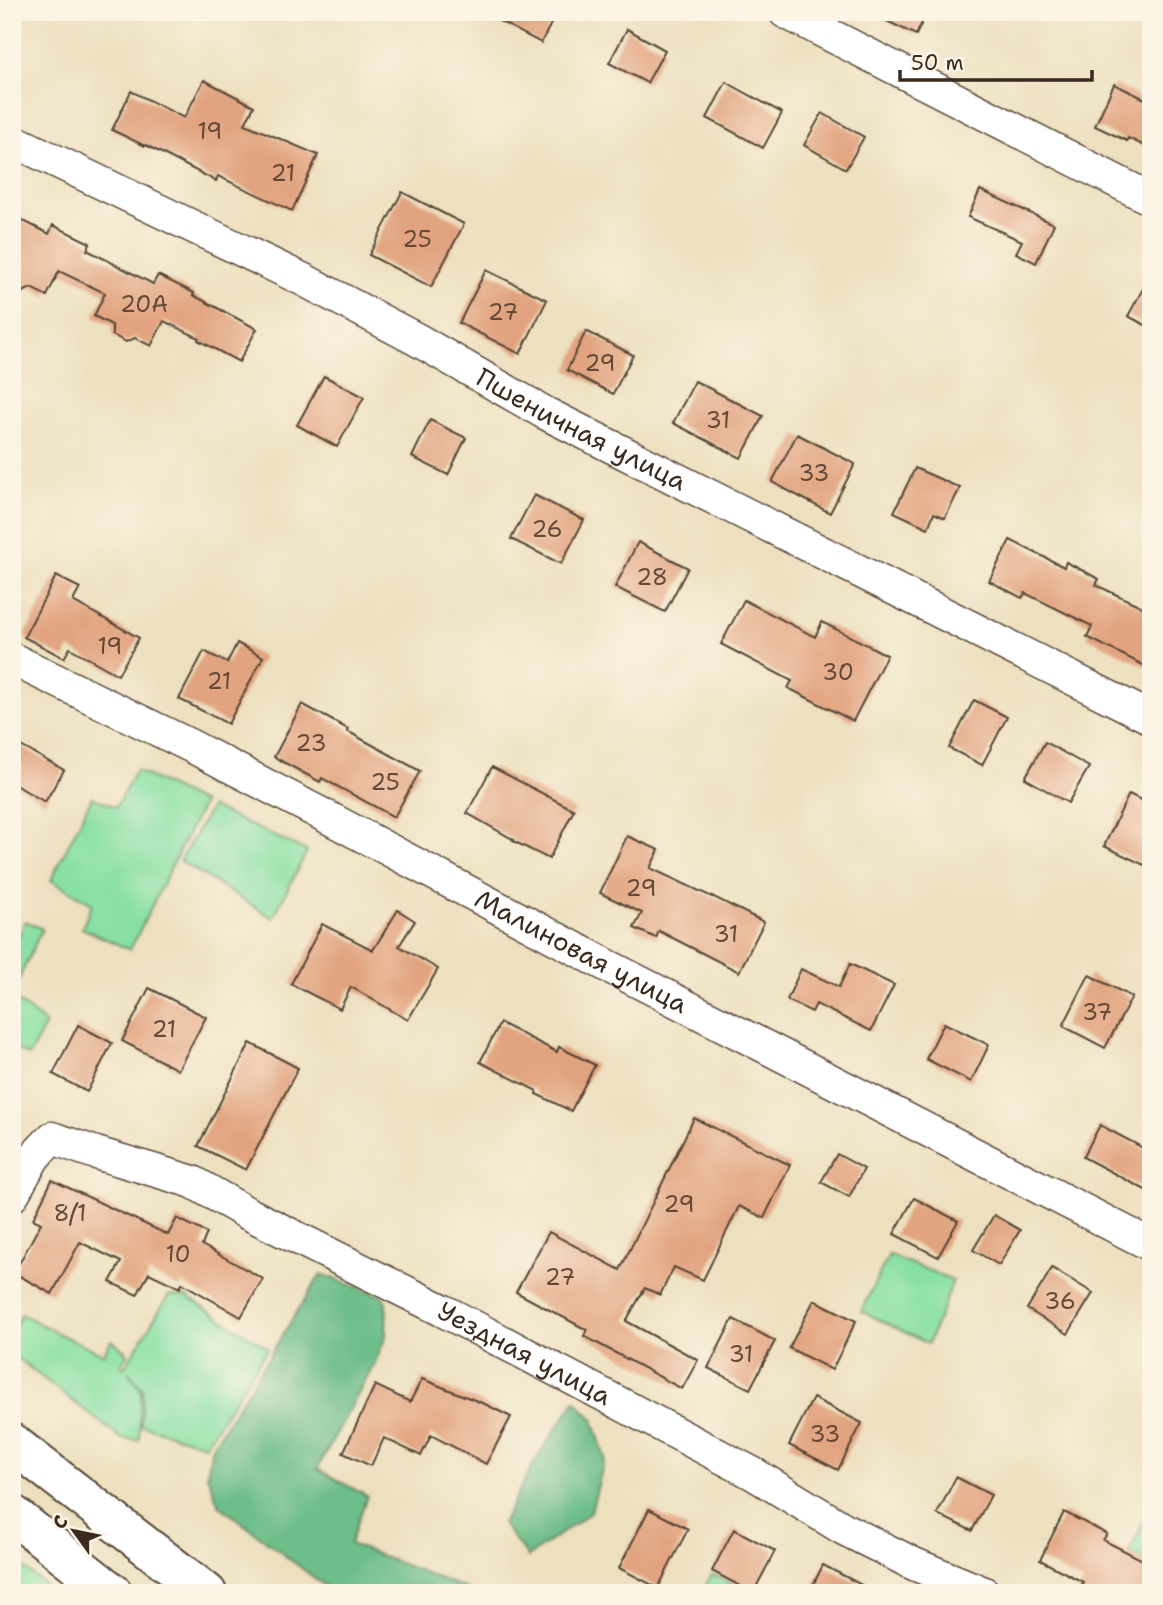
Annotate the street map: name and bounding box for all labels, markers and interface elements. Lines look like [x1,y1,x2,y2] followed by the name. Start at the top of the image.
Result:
[900,38,1093,82] scale bar
[911,49,964,77] text: 50 m
[198,116,222,146] house number: 19
[271,158,295,188] house number: 21
[402,224,432,254] house number: 25
[120,289,168,319] house number: 20А
[488,297,518,327] house number: 27
[585,348,615,378] house number: 29
[470,359,693,498] street label: Пшеничная улица
[706,405,730,435] house number: 31
[799,458,829,488] house number: 33
[531,514,563,544] house number: 26
[636,562,668,592] house number: 28
[98,631,122,661] house number: 19
[822,657,854,687] house number: 30
[207,666,231,696] house number: 21
[295,728,327,758] house number: 23
[370,767,400,797] house number: 25
[626,873,656,903] house number: 29
[469,881,694,1021] street label: Малиновая улица
[714,919,738,949] house number: 31
[1082,997,1112,1027] house number: 37
[152,1014,176,1044] house number: 21
[664,1189,694,1219] house number: 29
[53,1198,87,1228] house number: 8/1
[165,1239,191,1269] house number: 10
[545,1262,575,1292] house number: 27
[1044,1286,1076,1316] house number: 36
[432,1293,618,1413] street label: Уездная улица
[729,1339,753,1369] house number: 31
[810,1419,840,1449] house number: 33
[38,1496,108,1566] north arrow
[47,1510,74,1534] text: С

